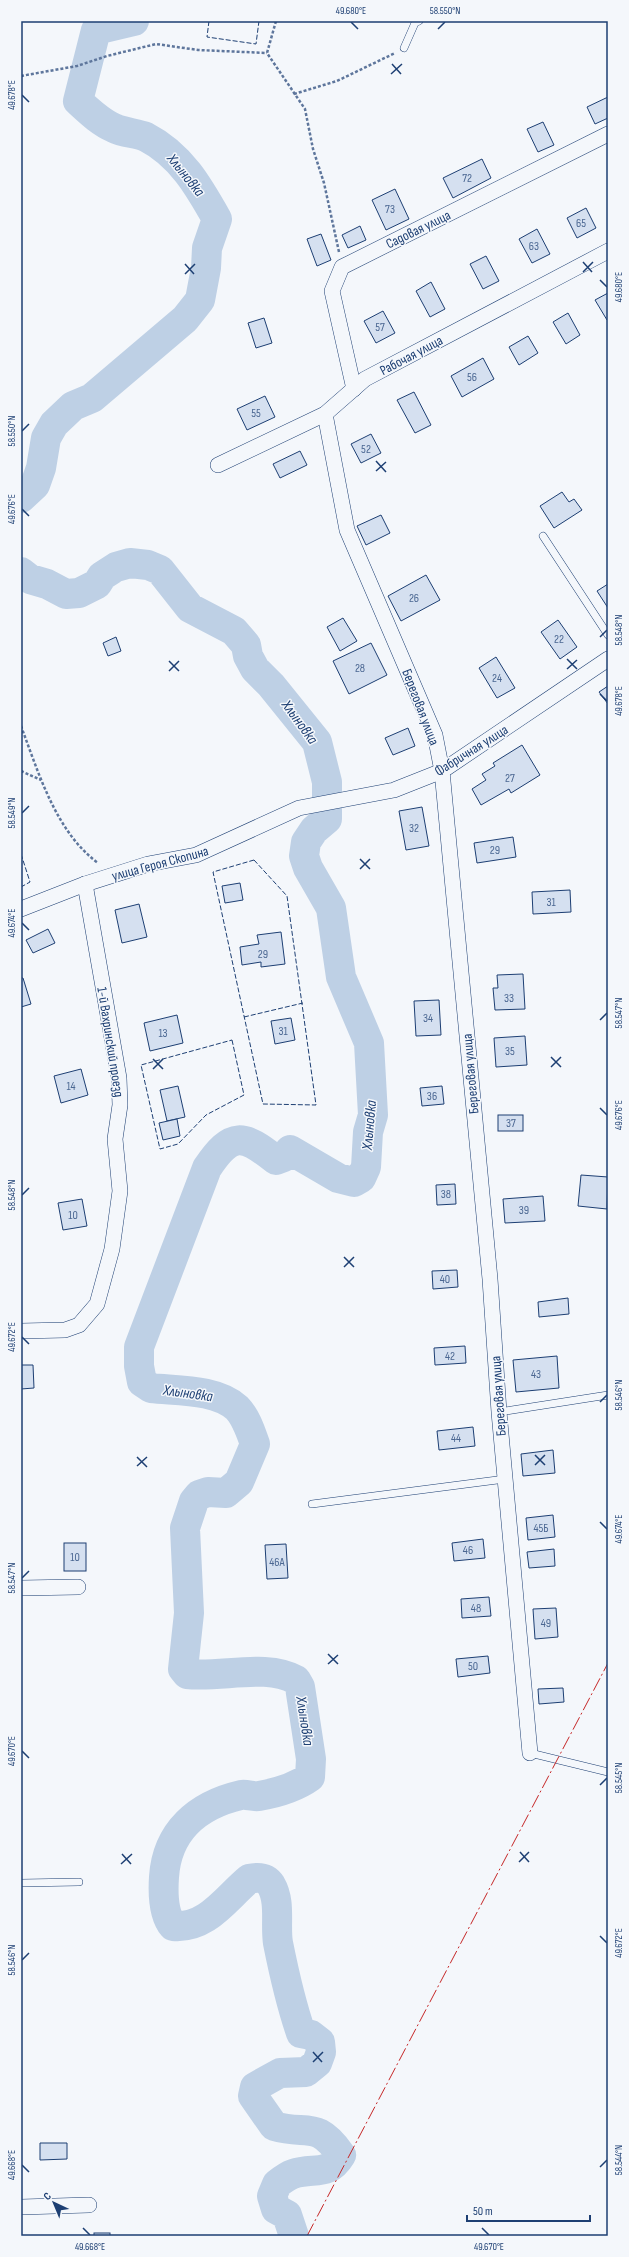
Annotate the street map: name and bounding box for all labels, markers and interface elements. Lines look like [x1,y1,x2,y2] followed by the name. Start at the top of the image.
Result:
[336,5,366,17] text: 49.680°E
[430,5,460,17] text: 58.550°N
[6,80,18,110] text: 49.678°E
[162,149,209,201] water label: Хлыновка
[462,171,472,186] house number: 72
[385,202,395,217] house number: 73
[383,207,453,252] street label: Садовая улица
[576,216,586,231] house number: 65
[529,239,539,254] house number: 63
[613,272,625,302] text: 49.680°E
[375,320,385,335] house number: 57
[377,332,446,379] street label: Рабочая улица
[467,370,477,385] house number: 56
[251,406,261,421] house number: 55
[6,416,18,446] text: 58.550°N
[361,442,371,457] house number: 52
[6,494,18,524] text: 49.676°E
[409,591,419,606] house number: 26
[613,615,625,645] text: 58.548°N
[554,632,564,647] house number: 22
[355,661,365,676] house number: 28
[398,667,443,748] street label: Береговая улица
[492,671,502,686] house number: 24
[613,686,625,716] text: 49.678°E
[277,696,322,748] water label: Хлыновка
[431,721,511,780] street label: Фабричная улица
[505,771,515,786] house number: 27
[6,798,18,828] text: 58.549°N
[409,821,419,836] house number: 32
[110,842,210,885] street label: улица Героя Скопина
[490,843,500,858] house number: 29
[546,895,556,910] house number: 31
[6,909,18,937] text: 49.674°E
[258,947,268,962] house number: 29
[93,986,128,1098] street label: 1-й Вахринский проезд
[504,991,514,1006] house number: 33
[613,998,625,1028] text: 58.547°N
[423,1011,433,1026] house number: 34
[278,1024,288,1039] house number: 31
[158,1026,168,1041] house number: 13
[459,1033,482,1115] street label: Береговая улица
[505,1044,515,1059] house number: 35
[66,1079,76,1094] house number: 14
[427,1089,437,1104] house number: 36
[358,1099,381,1152] water label: Хлыновка
[613,1100,625,1130] text: 49.676°E
[506,1116,516,1131] house number: 37
[6,1180,18,1210] text: 58.548°N
[441,1187,451,1202] house number: 38
[519,1203,529,1218] house number: 39
[68,1208,78,1223] house number: 10
[440,1272,450,1287] house number: 40
[6,1322,18,1352] text: 49.672°E
[445,1349,455,1364] house number: 42
[487,1355,510,1437] street label: Береговая улица
[531,1367,541,1382] house number: 43
[161,1380,214,1406] water label: Хлыновка
[613,1380,625,1410] text: 58.546°N
[451,1431,461,1446] house number: 44
[613,1515,625,1543] text: 49.674°E
[533,1521,549,1536] house number: 45Б
[463,1543,473,1558] house number: 46
[70,1550,80,1565] house number: 10
[269,1555,286,1570] house number: 46А
[6,1563,18,1593] text: 58.547°N
[471,1601,481,1616] house number: 48
[541,1616,551,1631] house number: 49
[468,1659,478,1674] house number: 50
[291,1694,318,1747] water label: Хлыновка
[6,1736,18,1766] text: 49.670°E
[613,1763,625,1793] text: 58.545°N
[613,1928,625,1958] text: 49.672°E
[6,1945,18,1975] text: 58.546°N
[613,2145,625,2175] text: 58.544°N
[6,2150,18,2180] text: 49.668°E
[34,2183,74,2223] north arrow
[41,2189,54,2203] text: С
[467,2197,590,2223] scale bar
[473,2204,493,2219] text: 50 m
[75,2241,105,2253] text: 49.668°E
[474,2241,504,2253] text: 49.670°E

